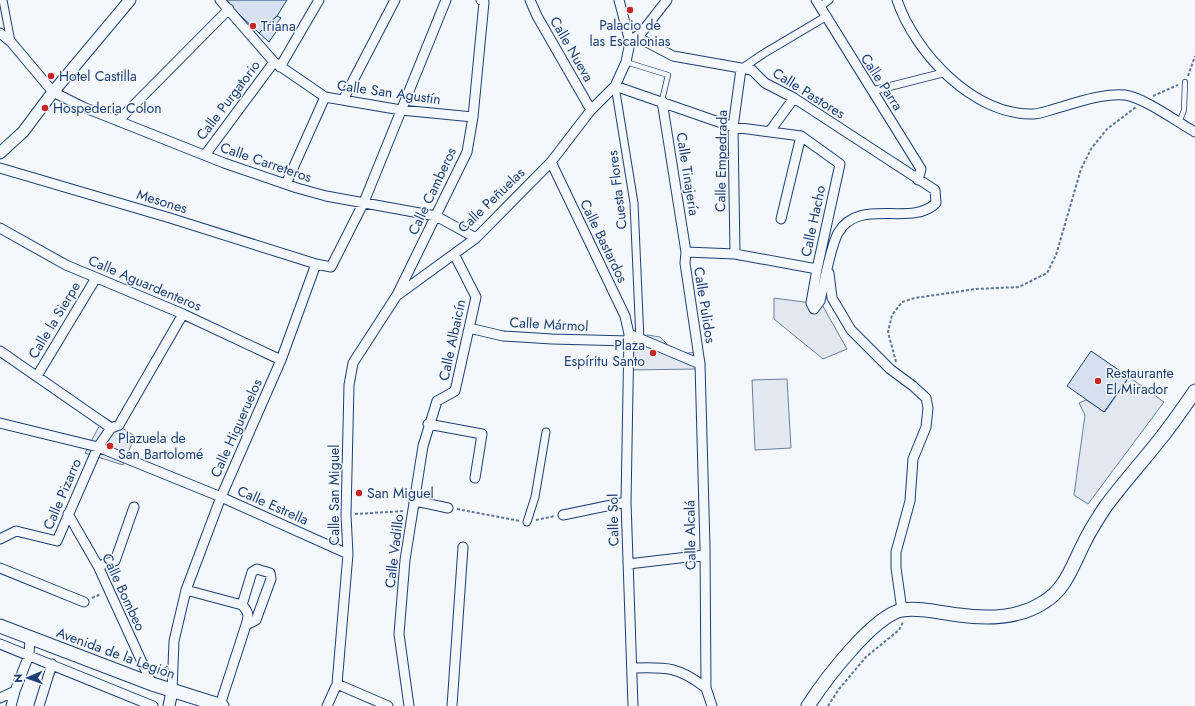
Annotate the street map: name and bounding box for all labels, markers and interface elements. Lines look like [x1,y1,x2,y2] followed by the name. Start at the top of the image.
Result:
[625,5,635,15] marker: Palacio de las Escalonias
[545,13,599,85] street label: Calle Nueva
[590,15,671,51] place label: Palacio de las Escalonias
[261,16,296,36] place label: Triana
[248,21,258,31] marker: Triana
[856,50,908,114] street label: Calle Parra
[191,56,265,144] street label: Calle Purgatorio
[769,63,849,123] street label: Calle Pastores
[59,66,137,86] place label: Hotel Castilla
[46,71,56,81] marker: Hotel Castilla
[336,75,442,109] street label: Calle San Agustín
[53,98,162,118] place label: Hospederia Colon
[40,103,50,113] marker: Hospederia Colon
[710,110,732,212] street label: Calle Empedrada
[672,131,704,217] street label: Calle Tinajería
[218,137,315,187] street label: Calle Carreteros
[403,144,461,238] street label: Calle Camberos
[602,149,632,231] street label: Cuesta Flores
[453,163,529,237] street label: Calle Peñuelas
[796,183,830,259] street label: Calle Hacho
[134,184,190,218] street label: Mesones
[575,196,633,286] street label: Calle Bastardos
[85,250,205,316] street label: Calle Aguardenteros
[689,265,721,345] street label: Calle Pulidos
[23,278,85,362] street label: Calle la Sierpe
[434,297,470,383] street label: Calle Albaicín
[509,312,589,336] street label: Calle Mármol
[564,335,645,371] place label: Plaza Espíritu Santo
[648,348,658,358] marker: Plaza Espíritu Santo
[1106,363,1174,399] place label: Restaurante El Mirador
[205,375,267,481] street label: Calle Higueruelos
[1093,376,1103,386] marker: Restaurante El Mirador
[118,428,203,464] place label: Plazuela de San Bartolomé
[105,441,115,451] marker: Plazuela de San Bartolomé
[324,445,344,545] street label: Calle San Miguel
[38,455,86,533] street label: Calle Pizarro
[234,480,312,530] street label: Calle Estrella
[367,483,434,503] place label: San Miguel
[354,488,364,498] marker: San Miguel
[603,493,623,547] street label: Calle Sol
[679,500,701,570] street label: Calle Alcalá
[380,512,409,589] street label: Calle Vadillo
[97,550,151,634] street label: Calle Bombeo
[54,622,178,684] street label: Avenida de la Legión
[8,658,48,698] north arrow
[10,674,26,683] text: N

